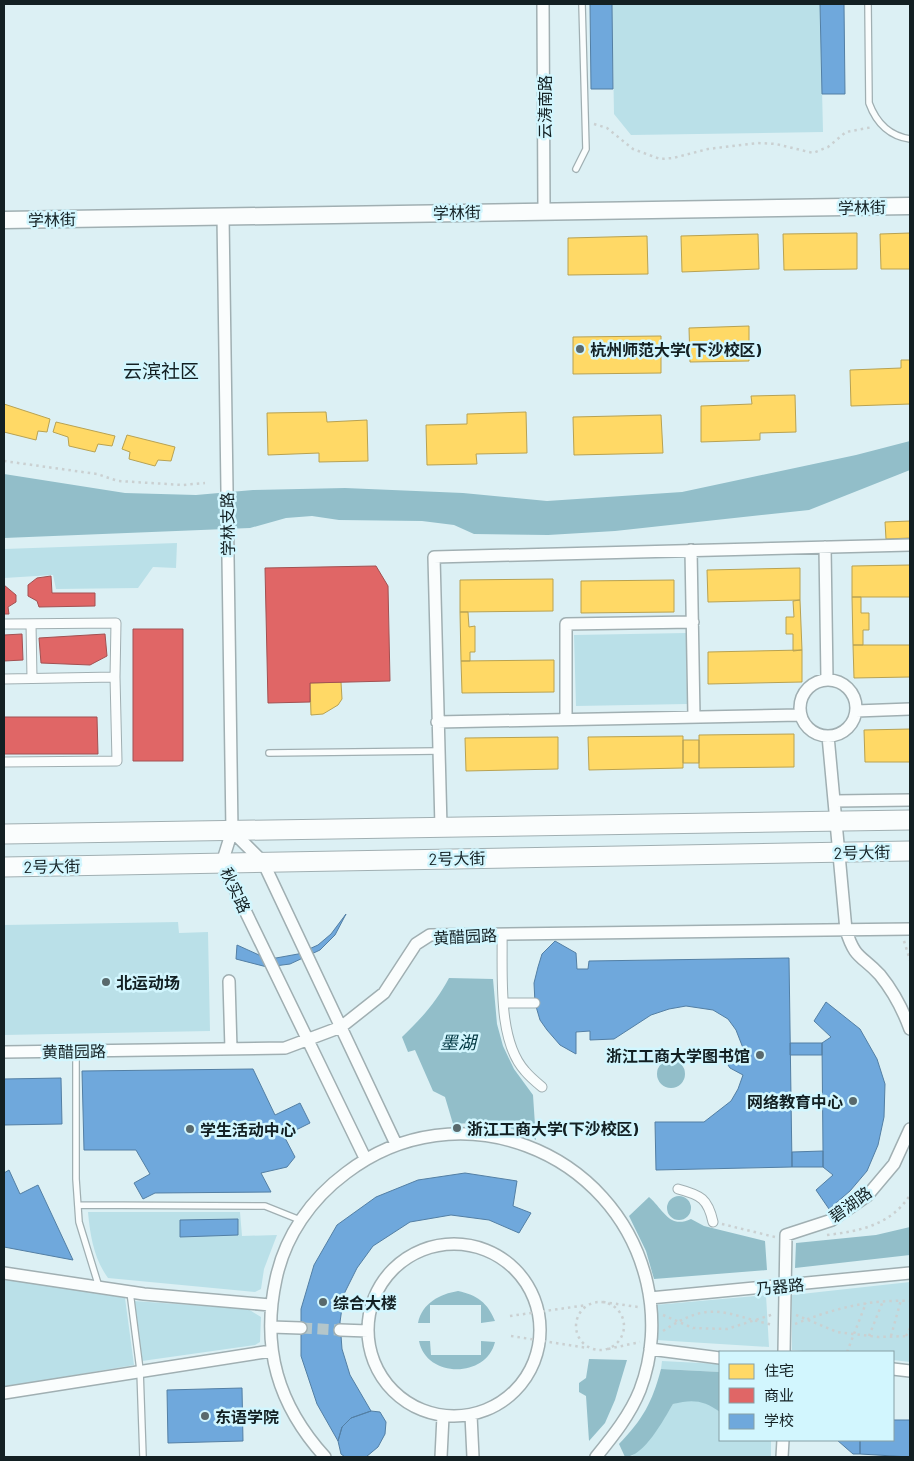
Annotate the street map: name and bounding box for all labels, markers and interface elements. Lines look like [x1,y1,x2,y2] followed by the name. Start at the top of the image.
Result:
[535,75,554,139] street label: 云涛南路
[838,197,886,217] street label: 学林街
[433,202,481,222] street label: 学林街
[28,209,76,229] street label: 学林街
[590,340,762,359] place label: 杭州师范大学(下沙校区)
[574,343,586,355] marker: 杭州师范大学(下沙校区)
[123,359,199,382] district label: 云滨社区
[217,492,237,556] street label: 学林支路
[834,842,890,862] street label: 2号大街
[429,848,485,868] street label: 2号大街
[24,856,80,876] street label: 2号大街
[217,864,255,916] street label: 秋实路
[433,925,497,947] street label: 黄醋园路
[116,973,180,992] place label: 北运动场
[100,976,112,988] marker: 北运动场
[440,1031,479,1053] water label: 墨湖
[42,1041,106,1061] street label: 黄醋园路
[606,1046,750,1065] place label: 浙江工商大学图书馆
[754,1049,766,1061] marker: 浙江工商大学图书馆
[747,1092,843,1111] place label: 网络教育中心
[847,1095,859,1107] marker: 网络教育中心
[467,1119,639,1138] place label: 浙江工商大学(下沙校区)
[200,1120,296,1139] place label: 学生活动中心
[451,1122,463,1134] marker: 浙江工商大学(下沙校区)
[184,1123,196,1135] marker: 学生活动中心
[825,1182,875,1226] street label: 碧湖路
[755,1274,805,1298] street label: 乃器路
[333,1293,397,1312] place label: 综合大楼
[317,1296,329,1308] marker: 综合大楼
[719,1351,894,1441] legend
[764,1361,794,1379] text: 住宅
[764,1386,794,1404] text: 商业
[215,1407,279,1426] place label: 东语学院
[199,1410,211,1422] marker: 东语学院
[764,1411,794,1429] text: 学校

